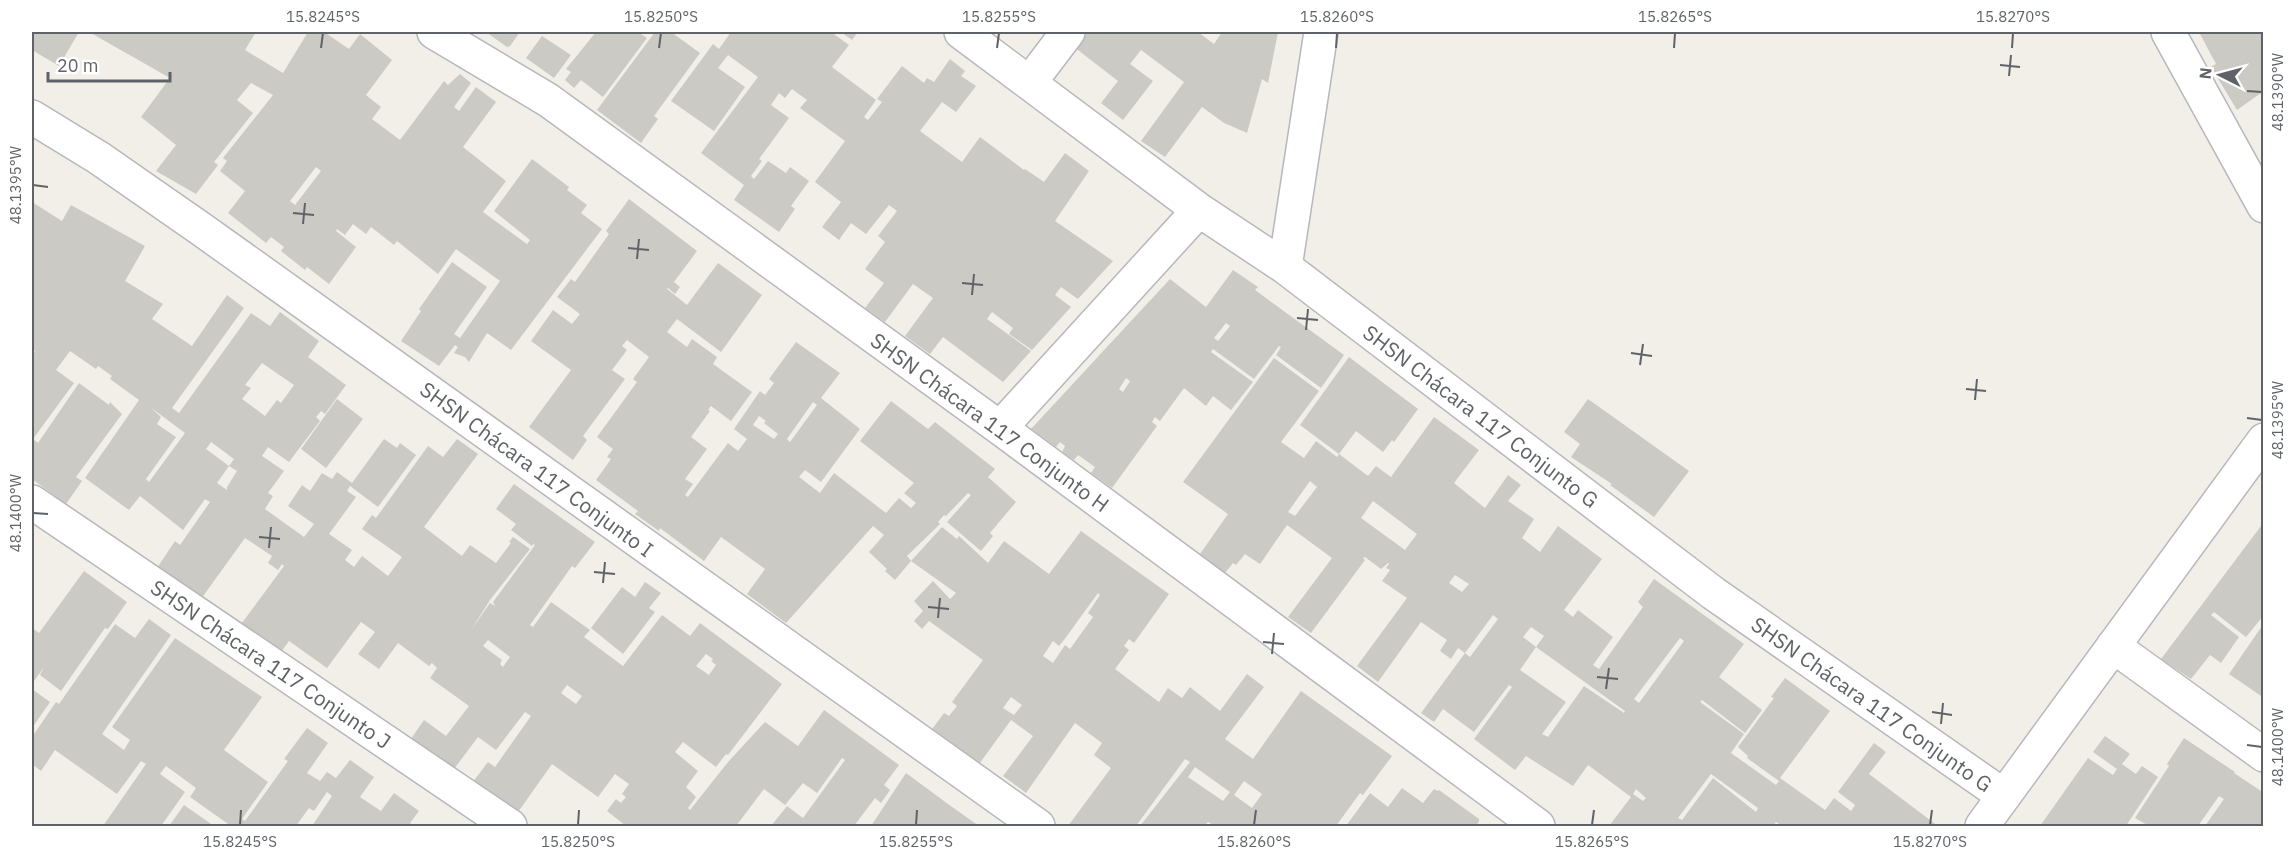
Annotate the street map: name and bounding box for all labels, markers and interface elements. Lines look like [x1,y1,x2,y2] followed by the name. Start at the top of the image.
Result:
[286,7,360,26] text: 15.8245°S
[624,7,698,26] text: 15.8250°S
[962,7,1036,26] text: 15.8255°S
[1300,7,1374,26] text: 15.8260°S
[1638,7,1712,26] text: 15.8265°S
[1976,7,2050,26] text: 15.8270°S
[48,45,170,83] scale bar
[2190,45,2250,105] north arrow
[2268,52,2287,131] text: 48.1390°W
[57,54,99,77] text: 20 m
[2195,67,2216,80] text: N
[6,145,25,224] text: 48.1395°W
[1358,318,1604,514] street label: SHSN Chácara 117 Conjunto G
[865,326,1115,518] street label: SHSN Chácara 117 Conjunto H
[415,375,659,563] street label: SHSN Chácara 117 Conjunto I
[2268,380,2287,459] text: 48.1395°W
[6,473,25,552] text: 48.1400°W
[145,573,397,755] street label: SHSN Chácara 117 Conjunto J
[1746,610,1998,798] street label: SHSN Chácara 117 Conjunto G
[2268,707,2287,786] text: 48.1400°W
[203,832,277,851] text: 15.8245°S
[541,832,615,851] text: 15.8250°S
[879,832,953,851] text: 15.8255°S
[1217,832,1291,851] text: 15.8260°S
[1555,832,1629,851] text: 15.8265°S
[1893,832,1967,851] text: 15.8270°S

